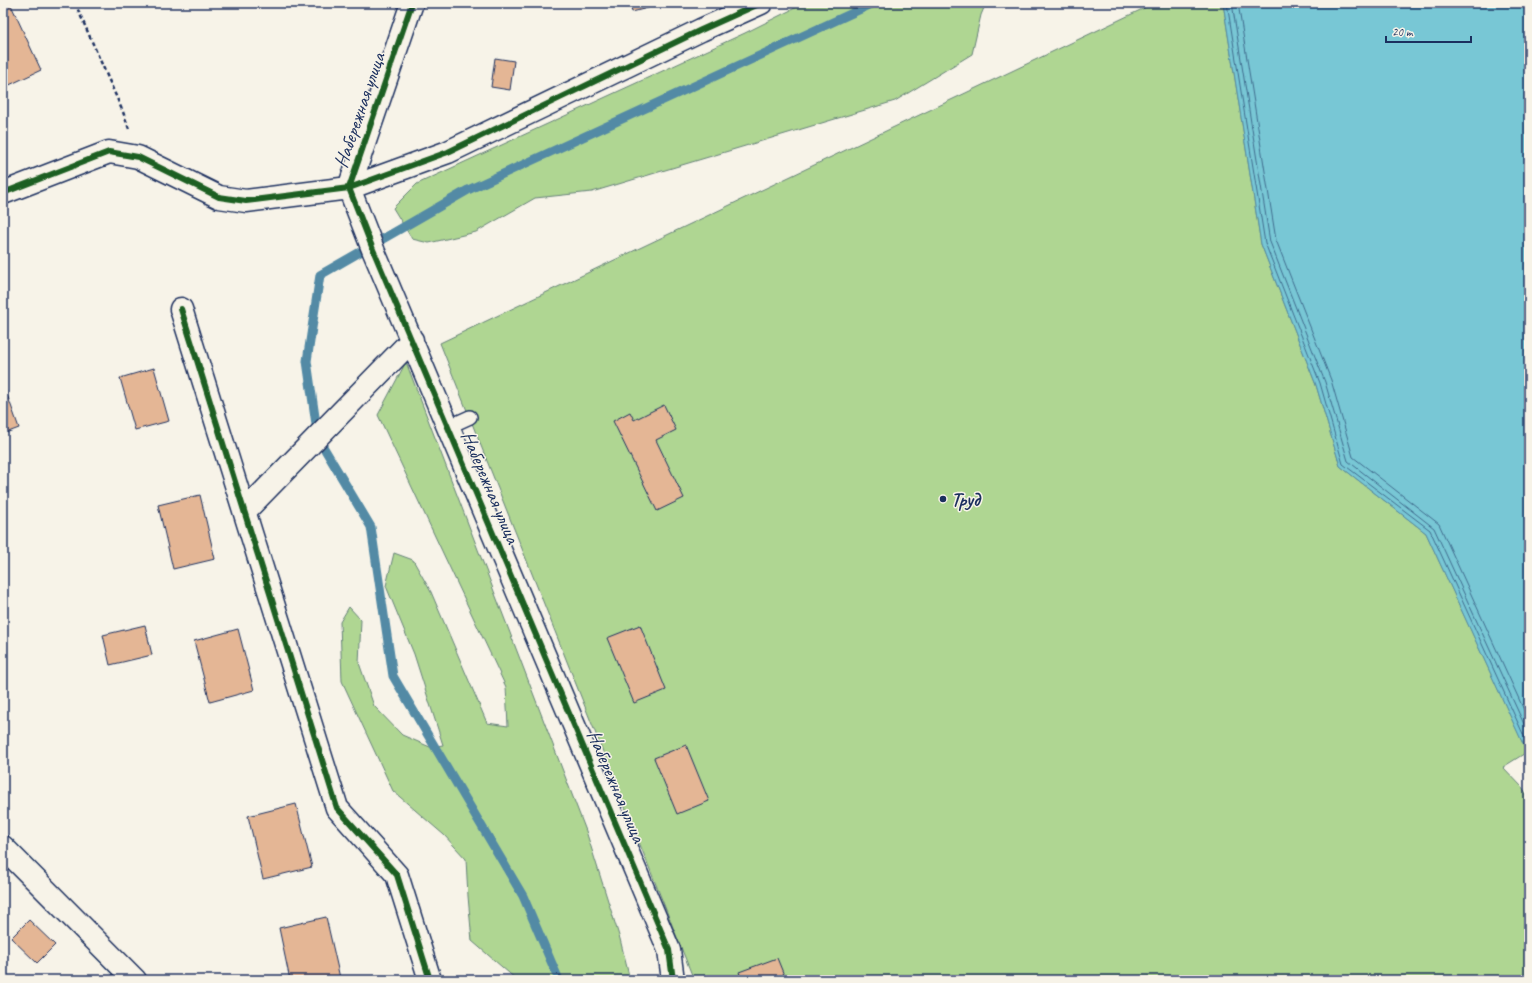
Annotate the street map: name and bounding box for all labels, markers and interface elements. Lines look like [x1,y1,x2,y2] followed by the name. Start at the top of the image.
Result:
[1386,18,1471,44] scale bar
[1392,24,1414,40] text: 20 m
[328,47,391,171] street label: Набережная улица
[456,427,526,549] street label: Набережная улица
[951,487,982,512] place label: Труд
[938,494,948,504] marker: Труд
[582,726,652,848] street label: Набережная улица

